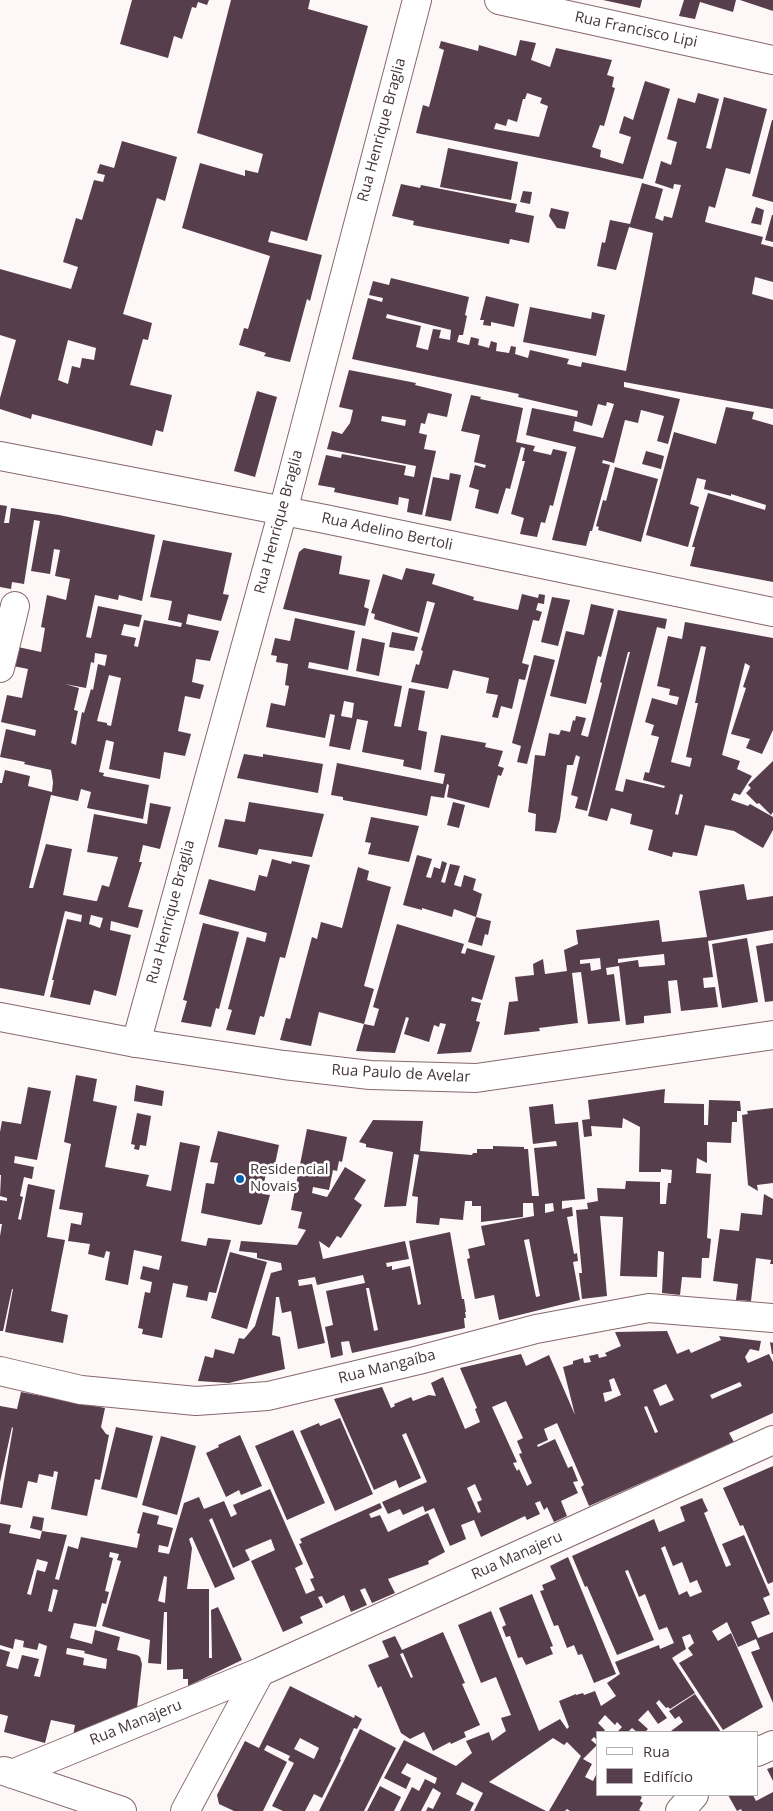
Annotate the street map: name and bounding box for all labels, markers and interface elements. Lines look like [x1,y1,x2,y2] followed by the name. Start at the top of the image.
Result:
[573,8,699,52] street label: Rua Francisco Lipi
[354,56,410,204] street label: Rua Henrique Braglia
[251,448,307,596] street label: Rua Henrique Braglia
[320,509,454,555] street label: Rua Adelino Bertoli
[143,838,199,986] street label: Rua Henrique Braglia
[331,1061,471,1087] street label: Rua Paulo de Avelar
[250,1161,329,1196] place label: Residencial Novais
[234,1173,246,1185] marker: Residencial Novais
[337,1346,437,1388] street label: Rua Mangaíba
[469,1528,565,1584] street label: Rua Manajeru
[87,1696,185,1750] street label: Rua Manajeru
[596,1731,758,1796] legend
[643,1741,670,1761] text: Rua
[643,1766,693,1786] text: Edifício

